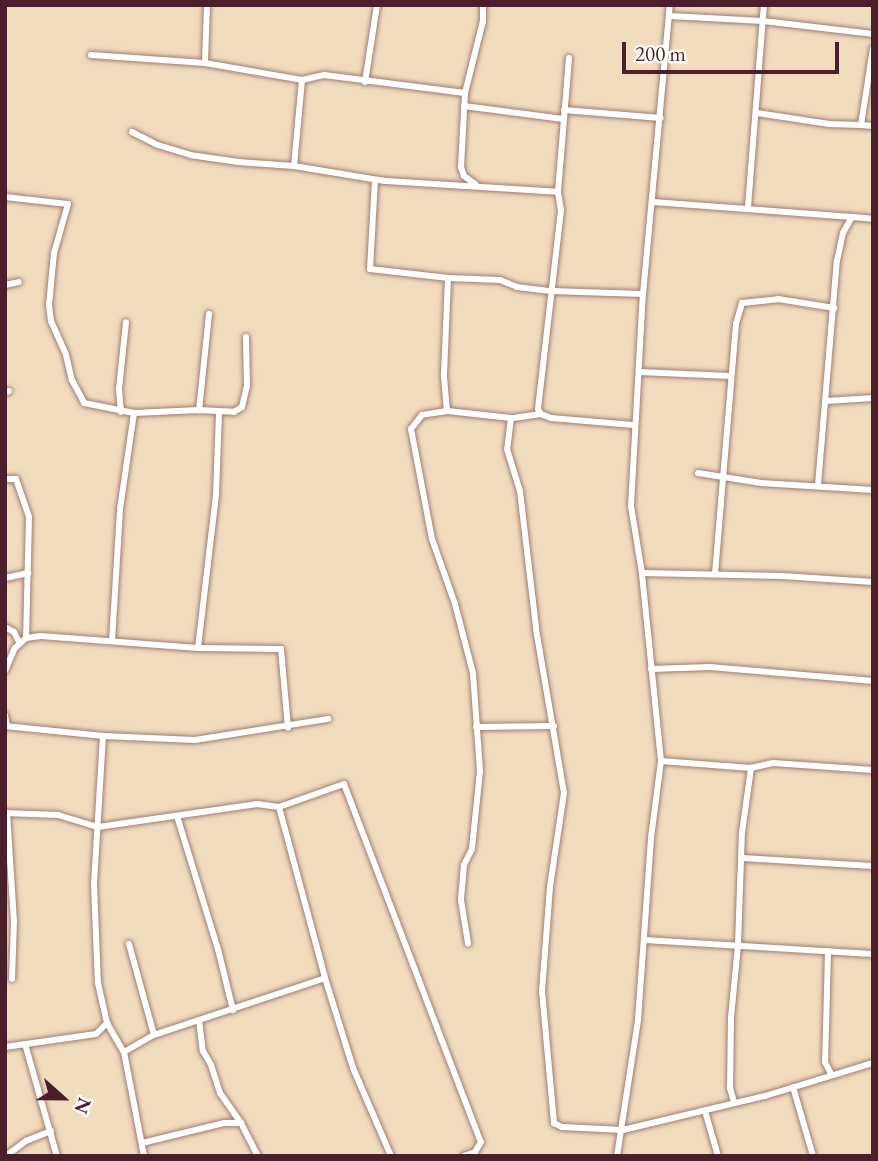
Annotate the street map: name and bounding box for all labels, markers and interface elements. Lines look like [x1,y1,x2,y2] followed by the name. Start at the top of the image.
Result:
[626,28,843,72] scale bar
[635,40,686,67] text: 200 m
[28,1063,98,1133] north arrow
[69,1094,97,1117] text: N

